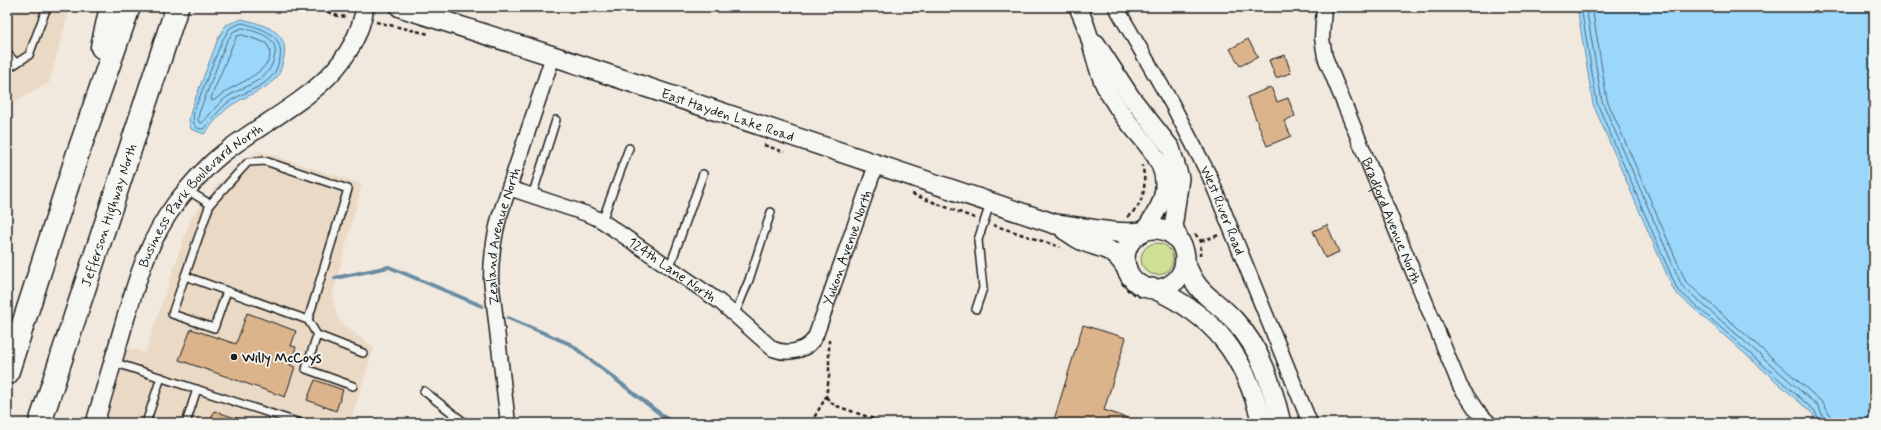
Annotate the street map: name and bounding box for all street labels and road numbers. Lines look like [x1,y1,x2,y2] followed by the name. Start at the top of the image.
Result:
[659,85,796,146] street label: East Hayden Lake Road
[135,120,267,270] street label: Business Park Boulevard North
[77,141,141,289] street label: Jefferson Highway North
[1357,155,1425,287] street label: Bradford Avenue North
[1196,163,1249,258] street label: West River Road
[483,165,525,306] street label: Zealand Avenue North
[819,188,876,308] street label: Yukon Avenue North
[624,233,719,307] street label: 124th Lane North

